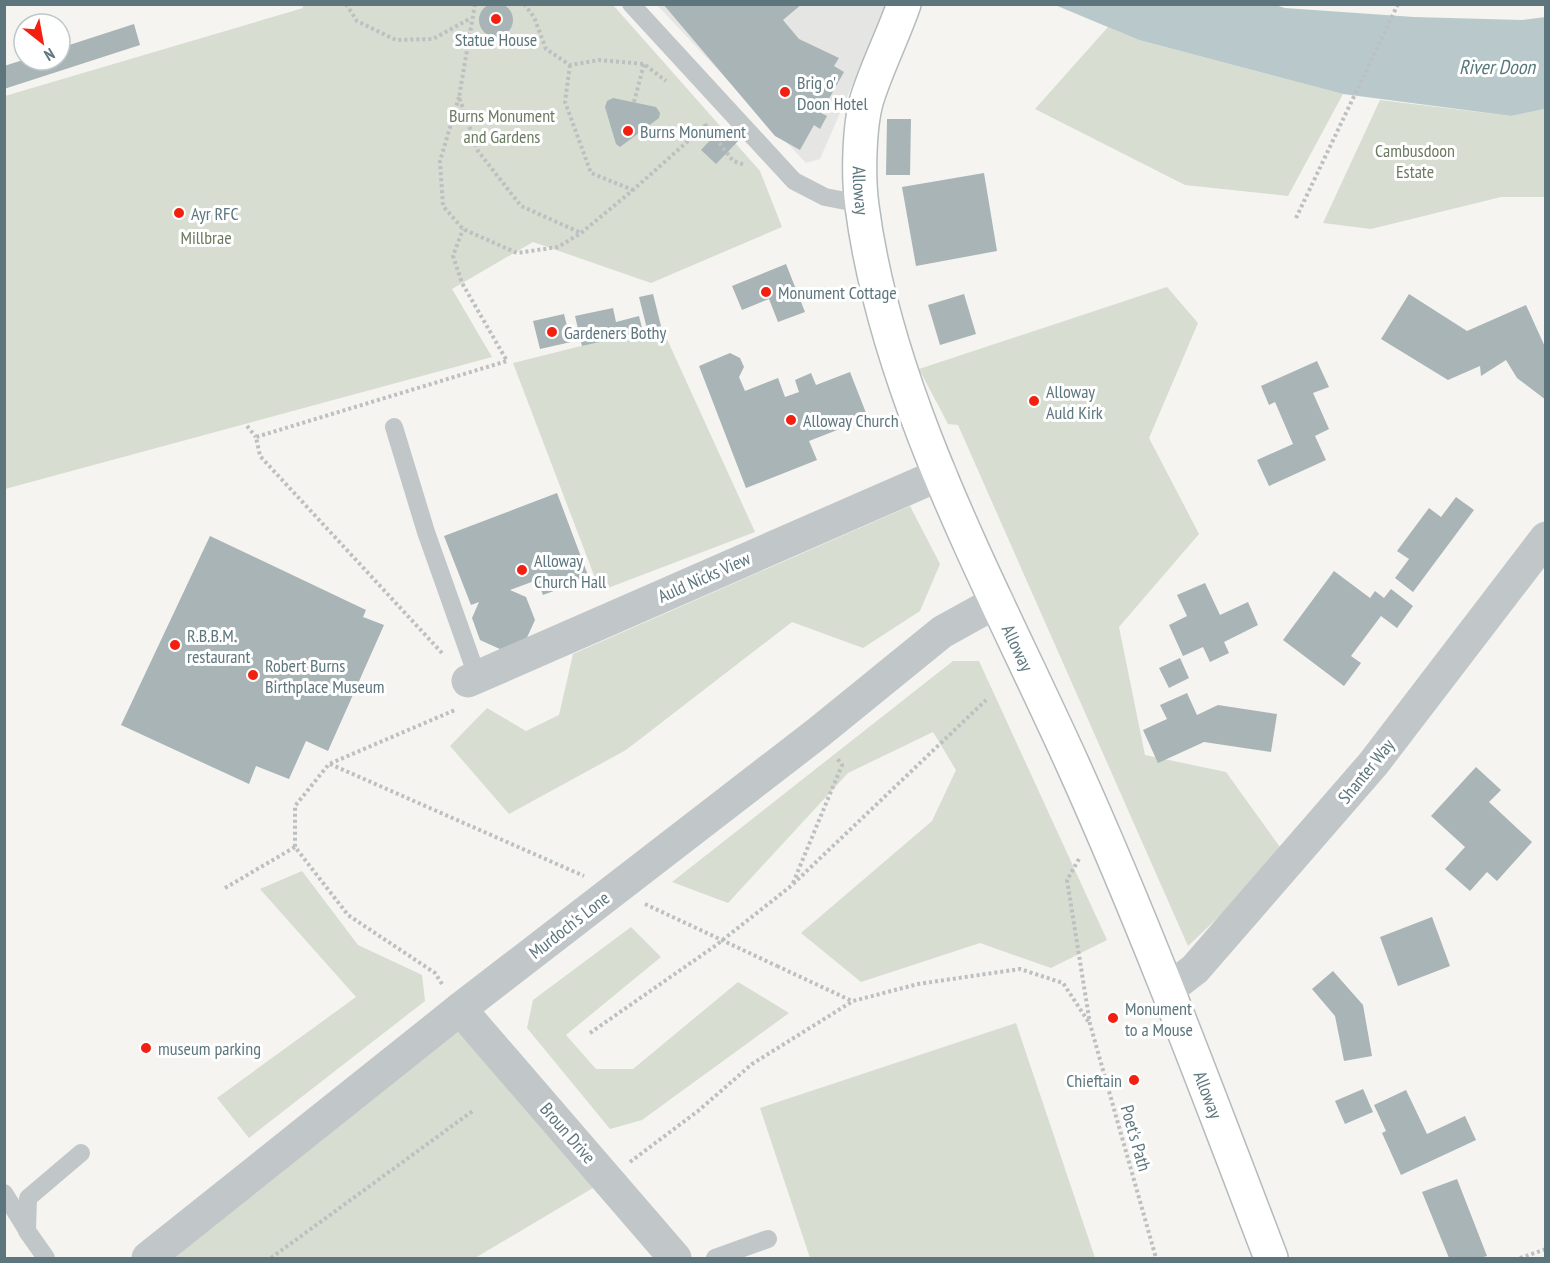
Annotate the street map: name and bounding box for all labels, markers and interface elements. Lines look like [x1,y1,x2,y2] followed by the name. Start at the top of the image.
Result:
[12,12,72,72] north arrow
[489,12,503,26] marker: Statue House
[455,28,537,51] place label: Statue House
[41,44,59,66] text: N
[1459,54,1536,80] water label: River Doon
[797,71,868,115] place label: Brig o' Doon Hotel
[778,85,792,99] marker: Brig o' Doon Hotel
[449,104,555,148] park label: Burns Monument and Gardens
[640,120,746,143] place label: Burns Monument
[621,124,635,138] marker: Burns Monument
[1375,139,1455,183] park label: Cambusdoon Estate
[848,166,875,217] street label: Alloway
[191,202,239,225] place label: Ayr RFC
[172,206,186,220] marker: Ayr RFC
[180,226,232,249] park label: Millbrae
[778,281,897,304] place label: Monument Cottage
[759,285,773,299] marker: Monument Cottage
[564,321,667,344] place label: Gardeners Bothy
[545,325,559,339] marker: Gardeners Bothy
[1046,380,1103,424] place label: Alloway Auld Kirk
[1027,394,1041,408] marker: Alloway Auld Kirk
[803,409,899,432] place label: Alloway Church
[784,413,798,427] marker: Alloway Church
[654,546,754,608] street label: Auld Nicks View
[534,549,607,593] place label: Alloway Church Hall
[515,563,529,577] marker: Alloway Church Hall
[997,620,1039,675] street label: Alloway
[187,624,250,668] place label: R.B.B.M. restaurant
[168,638,182,652] marker: R.B.B.M. restaurant
[265,654,385,698] place label: Robert Burns Birthplace Museum
[246,668,260,682] marker: Robert Burns Birthplace Museum
[1333,734,1399,808] street label: Shanter Way
[524,886,614,964] street label: Murdoch's Lone
[1125,997,1193,1041] place label: Monument to a Mouse
[1106,1011,1120,1025] marker: Monument to a Mouse
[158,1037,261,1060] place label: museum parking
[139,1041,153,1055] marker: museum parking
[1189,1068,1228,1122] street label: Alloway
[1066,1069,1122,1092] place label: Chieftain
[1127,1073,1141,1087] marker: Chieftain
[535,1098,601,1168] street label: Broun Drive
[1116,1102,1156,1174] street label: Poet's Path

